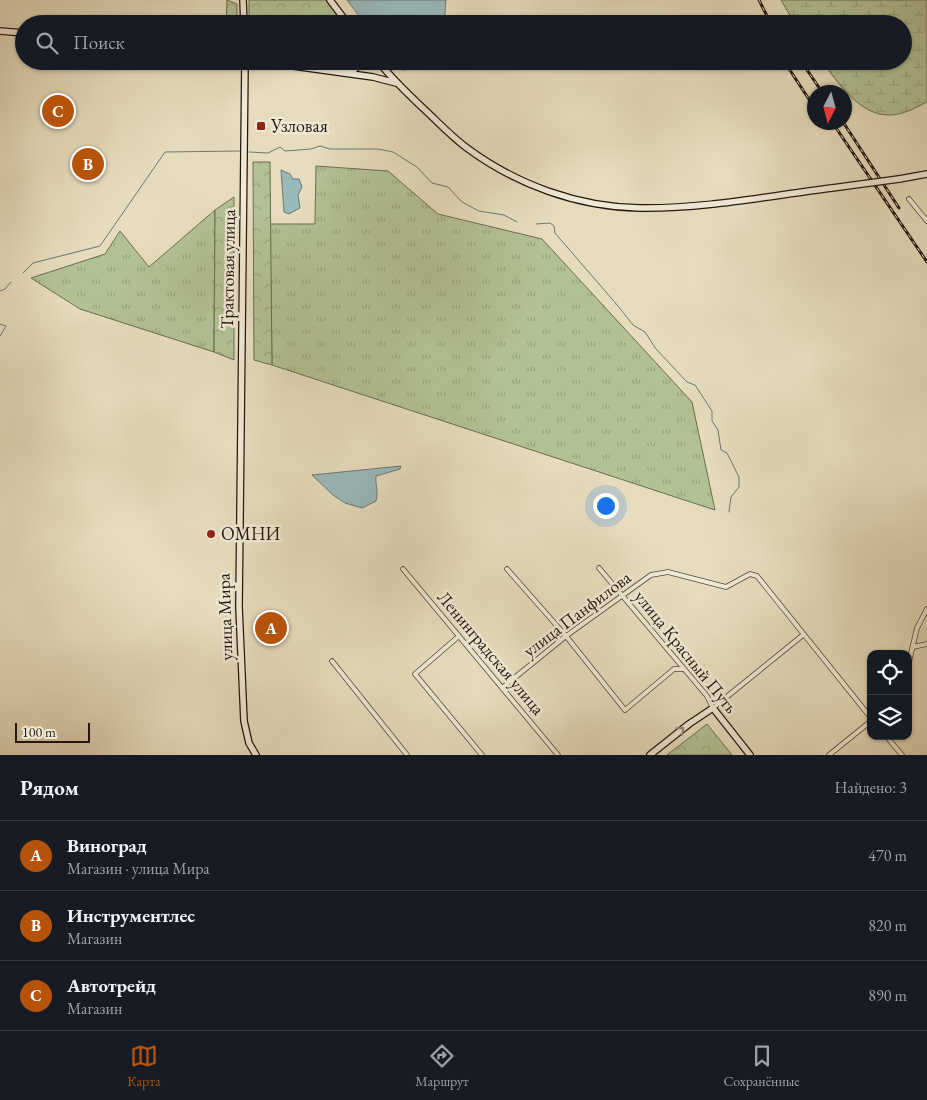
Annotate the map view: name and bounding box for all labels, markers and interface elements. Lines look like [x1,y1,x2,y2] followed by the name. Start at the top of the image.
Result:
[15,15,912,70] search box
[33,29,61,57] icon: search
[73,30,125,55] text: Поиск
[807,85,852,130] north arrow
[42,92,74,130] pin: C
[270,114,328,137] place label: Узловая
[255,120,267,132] marker: Узловая
[72,145,104,183] pin: B
[215,208,240,329] street label: Трактовая улица
[593,493,619,519] your location
[221,522,281,545] place label: ОМНИ
[205,528,217,540] marker: ОМНИ
[518,565,636,662] street label: улица Панфилова
[211,572,238,661] street label: улица Мира
[433,586,551,720] street label: Ленинградская улица
[630,586,743,718] street label: улица Красный Путь
[255,609,287,647] pin: A
[867,650,912,740] map controls
[867,650,912,695] button: locate
[867,695,912,740] button: layers
[15,720,90,743] scale bar
[22,723,56,741] text: 100 m
[675,728,684,736] one-way arrow
[20,774,79,801] text: Рядом
[835,777,907,798] text: Найдено: 3
[67,833,147,858] text: Виноград
[30,845,42,866] text: A
[868,845,907,866] text: 470 m
[67,858,210,879] text: Магазин · улица Мира
[67,903,195,928] text: Инструментлес
[31,915,41,936] text: B
[868,915,907,936] text: 820 m
[67,928,122,949] text: Магазин
[67,973,156,998] text: Автотрейд
[30,985,42,1006] text: C
[868,985,907,1006] text: 890 m
[67,998,122,1019] text: Магазин
[127,1042,161,1090] tab: Карта
[415,1042,469,1090] tab: Маршрут
[723,1042,800,1090] tab: Сохранённые

